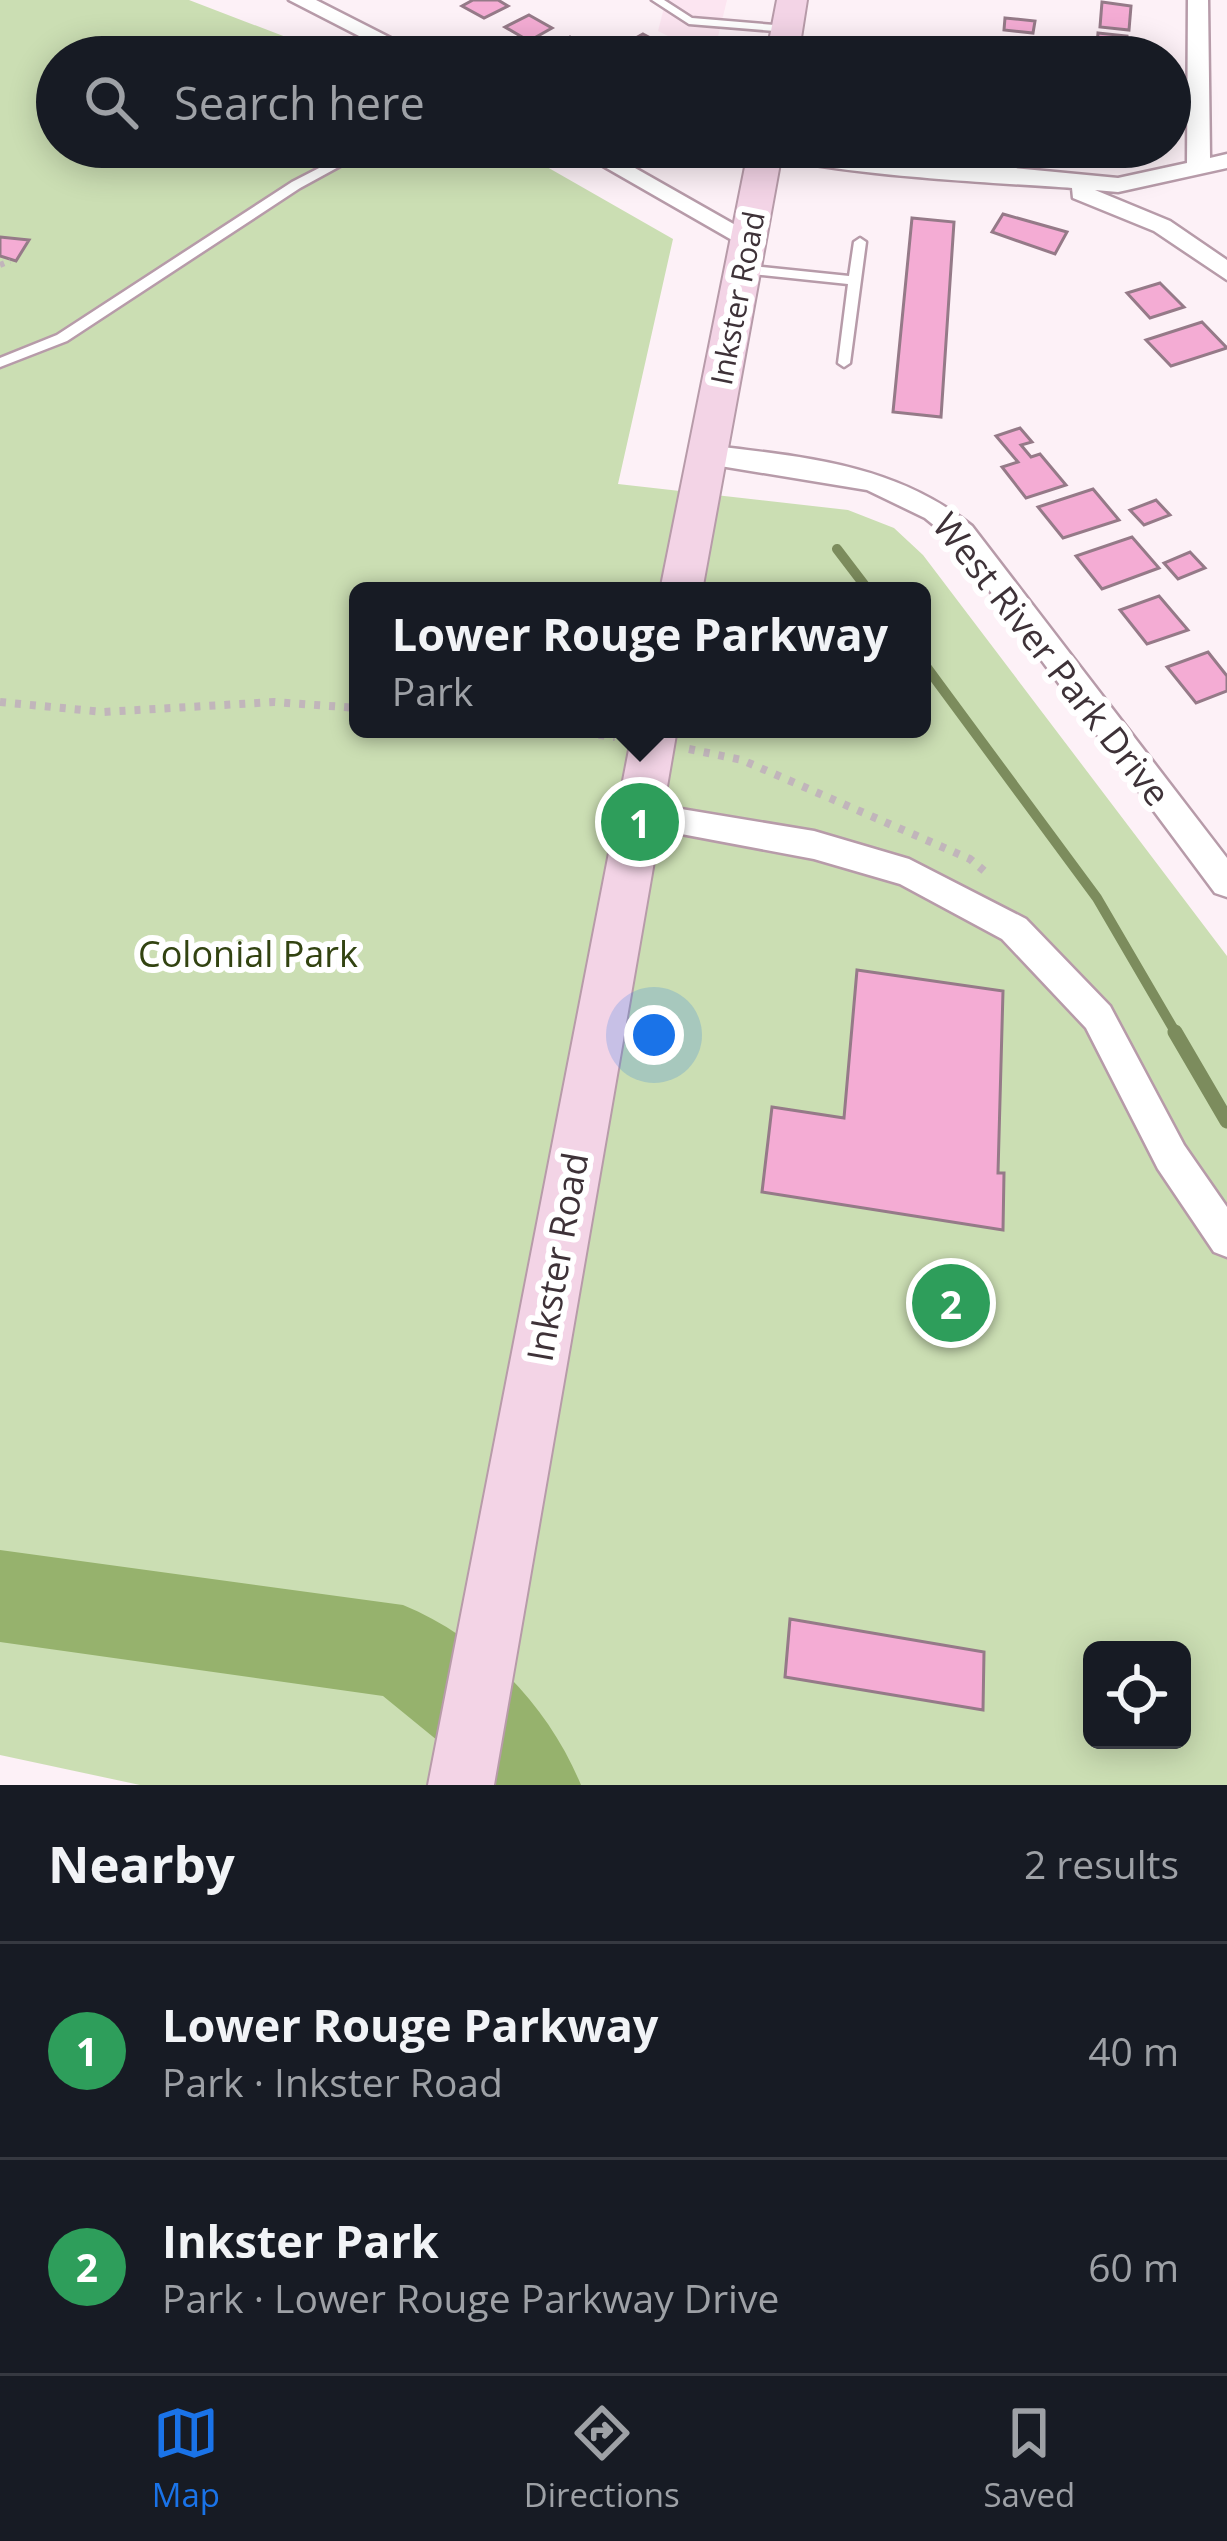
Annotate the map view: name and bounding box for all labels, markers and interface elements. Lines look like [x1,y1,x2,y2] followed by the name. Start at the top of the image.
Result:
[36,36,1191,168] search box
[78,69,144,135] icon: search
[174,72,425,133] text: Search here
[700,208,774,388] street label: Inkster Road
[922,502,1182,816] street label: West River Park Drive
[349,582,931,738] popup
[392,603,888,664] text: Lower Rouge Parkway
[392,664,473,717] text: Park
[601,777,679,867] pin: 1
[138,929,358,978] park label: Colonial Park
[624,1005,684,1065] your location
[515,1149,599,1365] street label: Inkster Road
[912,1258,990,1348] pin: 2
[1083,1641,1191,1749] map controls
[1083,1641,1191,1749] button: locate
[48,1828,235,1898] text: Nearby
[1024,1837,1179,1890] text: 2 results
[162,1994,658,2055] text: Lower Rouge Parkway
[76,2024,98,2077] text: 1
[1088,2024,1179,2077] text: 40 m
[162,2055,503,2108] text: Park · Inkster Road
[162,2210,439,2271] text: Inkster Park
[76,2240,98,2293] text: 2
[1088,2240,1179,2293] text: 60 m
[162,2271,779,2324] text: Park · Lower Rouge Parkway Drive
[152,2400,220,2517] tab: Map
[524,2400,680,2517] tab: Directions
[983,2400,1075,2517] tab: Saved

